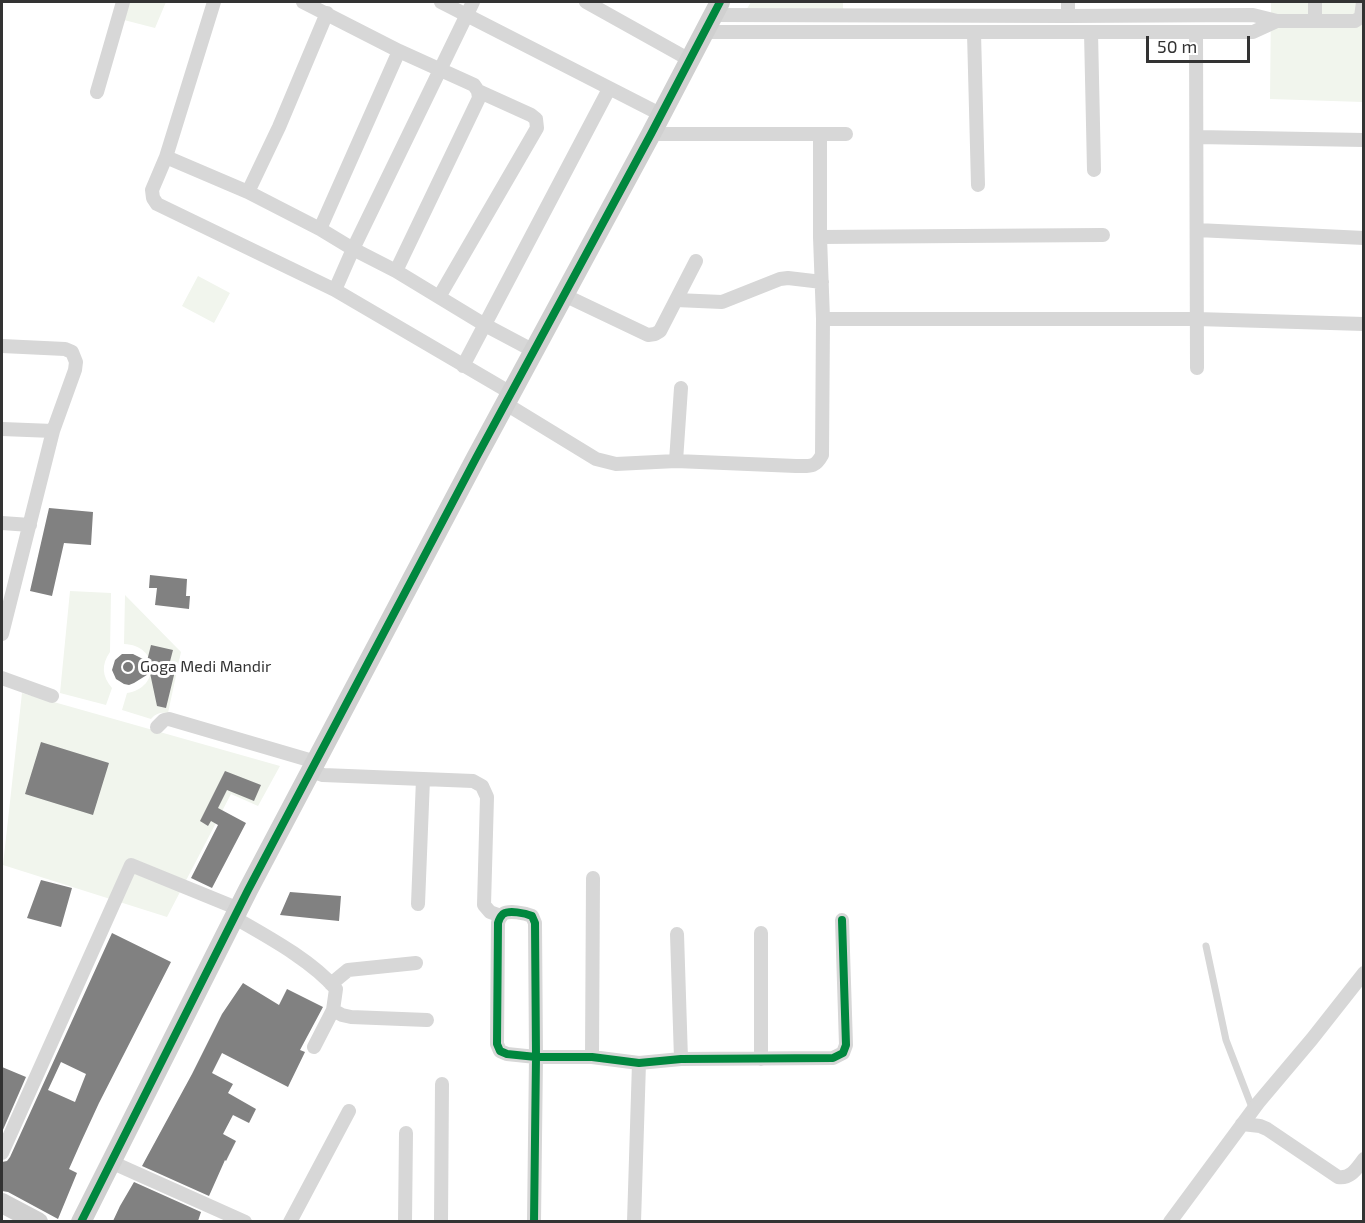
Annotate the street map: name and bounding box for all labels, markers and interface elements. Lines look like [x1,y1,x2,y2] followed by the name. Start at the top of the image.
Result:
[1149,24,1252,62] scale bar
[1157,35,1197,57] text: 50 m
[140,657,271,677] place label: Goga Medi Mandir
[121,660,135,674] marker: Goga Medi Mandir

